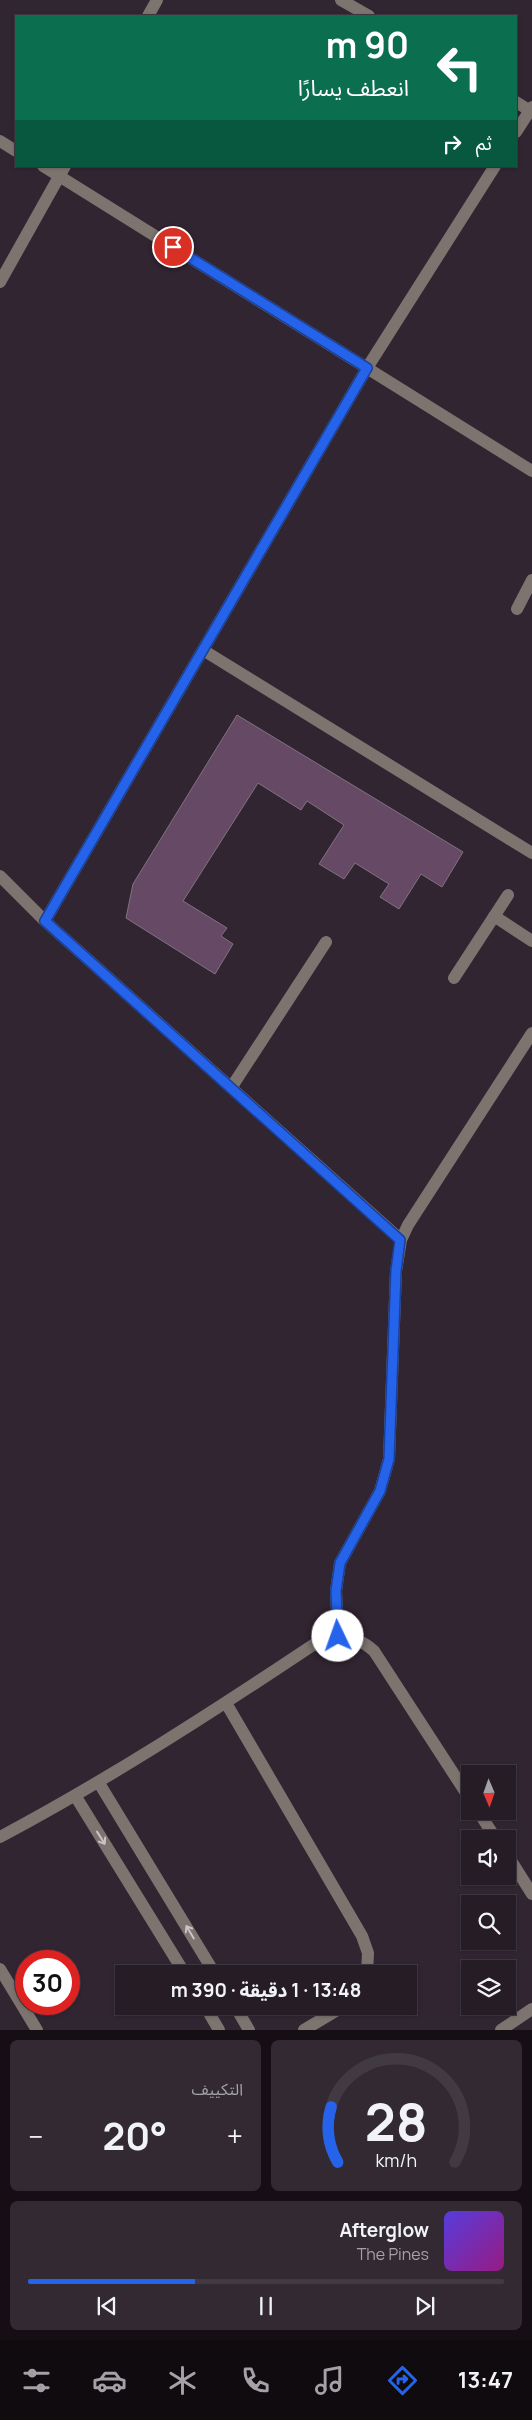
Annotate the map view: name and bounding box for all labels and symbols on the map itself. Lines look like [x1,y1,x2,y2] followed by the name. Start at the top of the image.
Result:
[152,226,194,268] pin
[311,1609,363,1661] position arrow
[461,1765,516,1820] north arrow
[97,1831,107,1845] one-way arrow
[184,1926,194,1940] one-way arrow
[15,1950,80,2015] speed limit sign: 30

